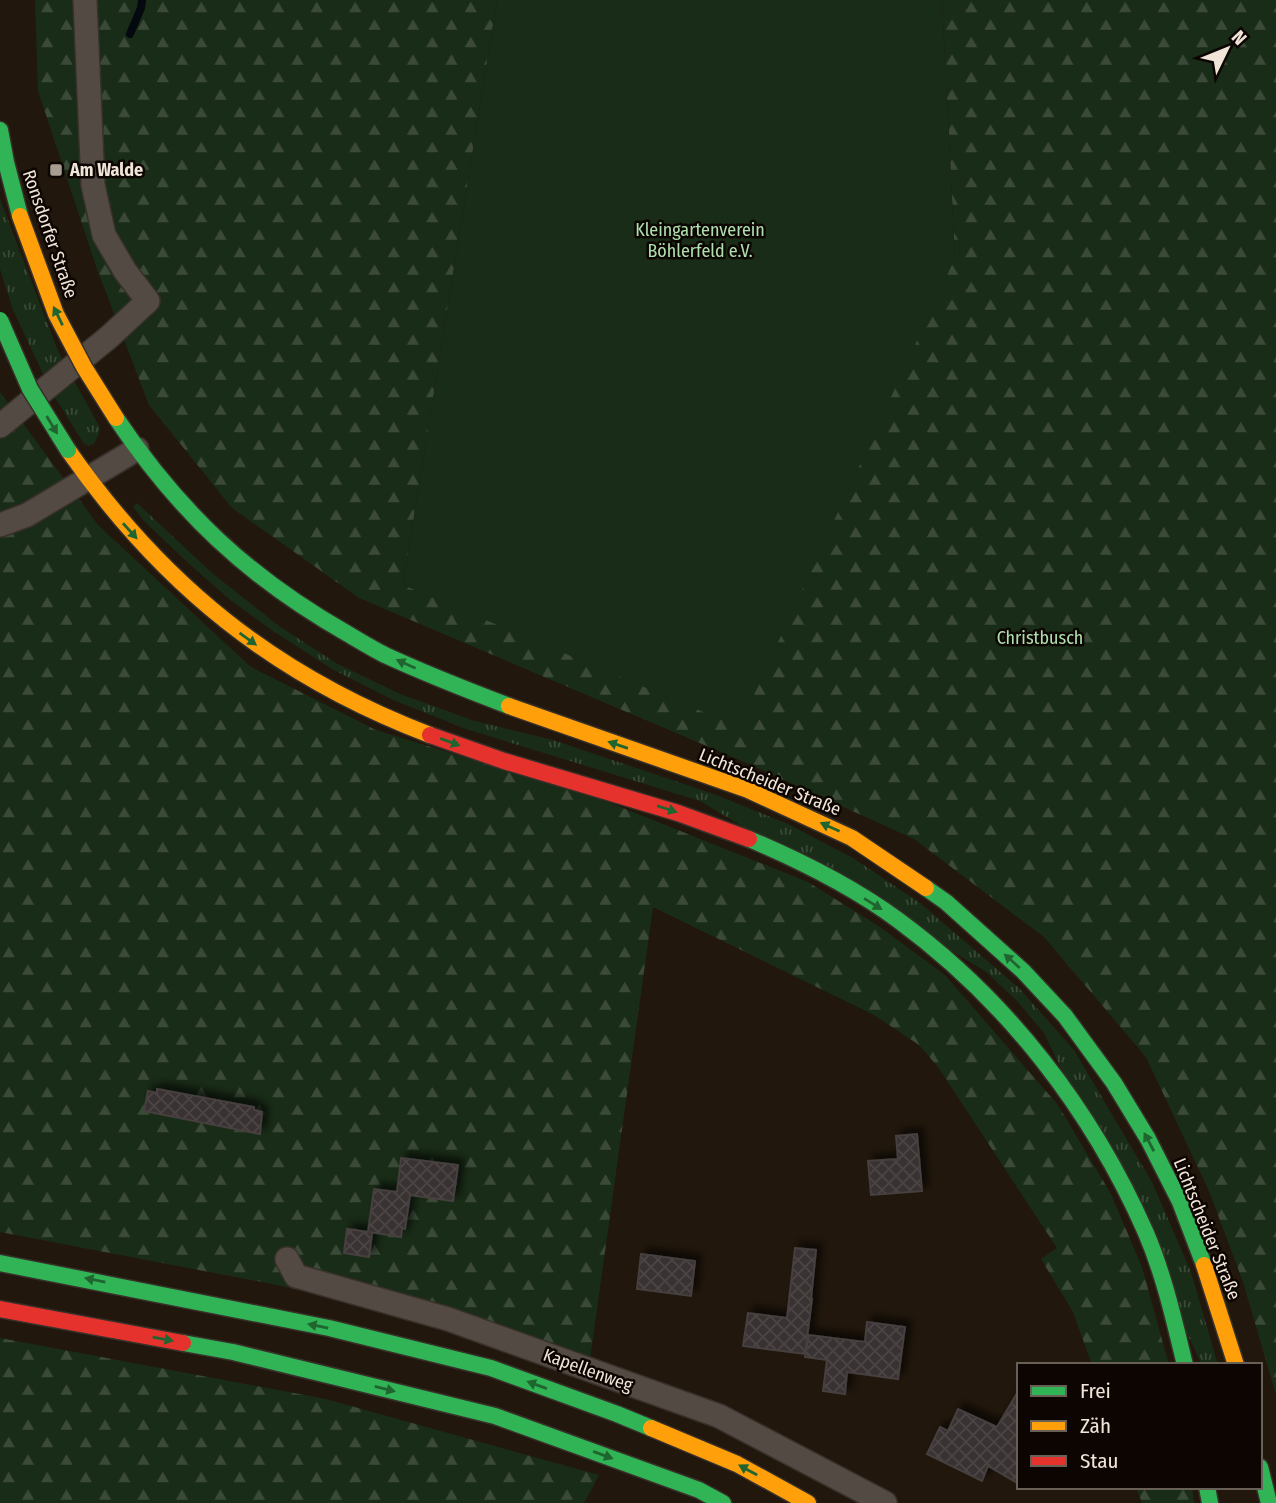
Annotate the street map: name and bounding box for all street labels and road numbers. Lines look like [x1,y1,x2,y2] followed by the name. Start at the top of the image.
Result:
[18,167,82,301] street label: Ronsdorfer Straße
[696,744,844,820] street label: Lichtscheider Straße
[1169,1155,1245,1303] street label: Lichtscheider Straße
[540,1344,636,1397] street label: Kapellenweg

